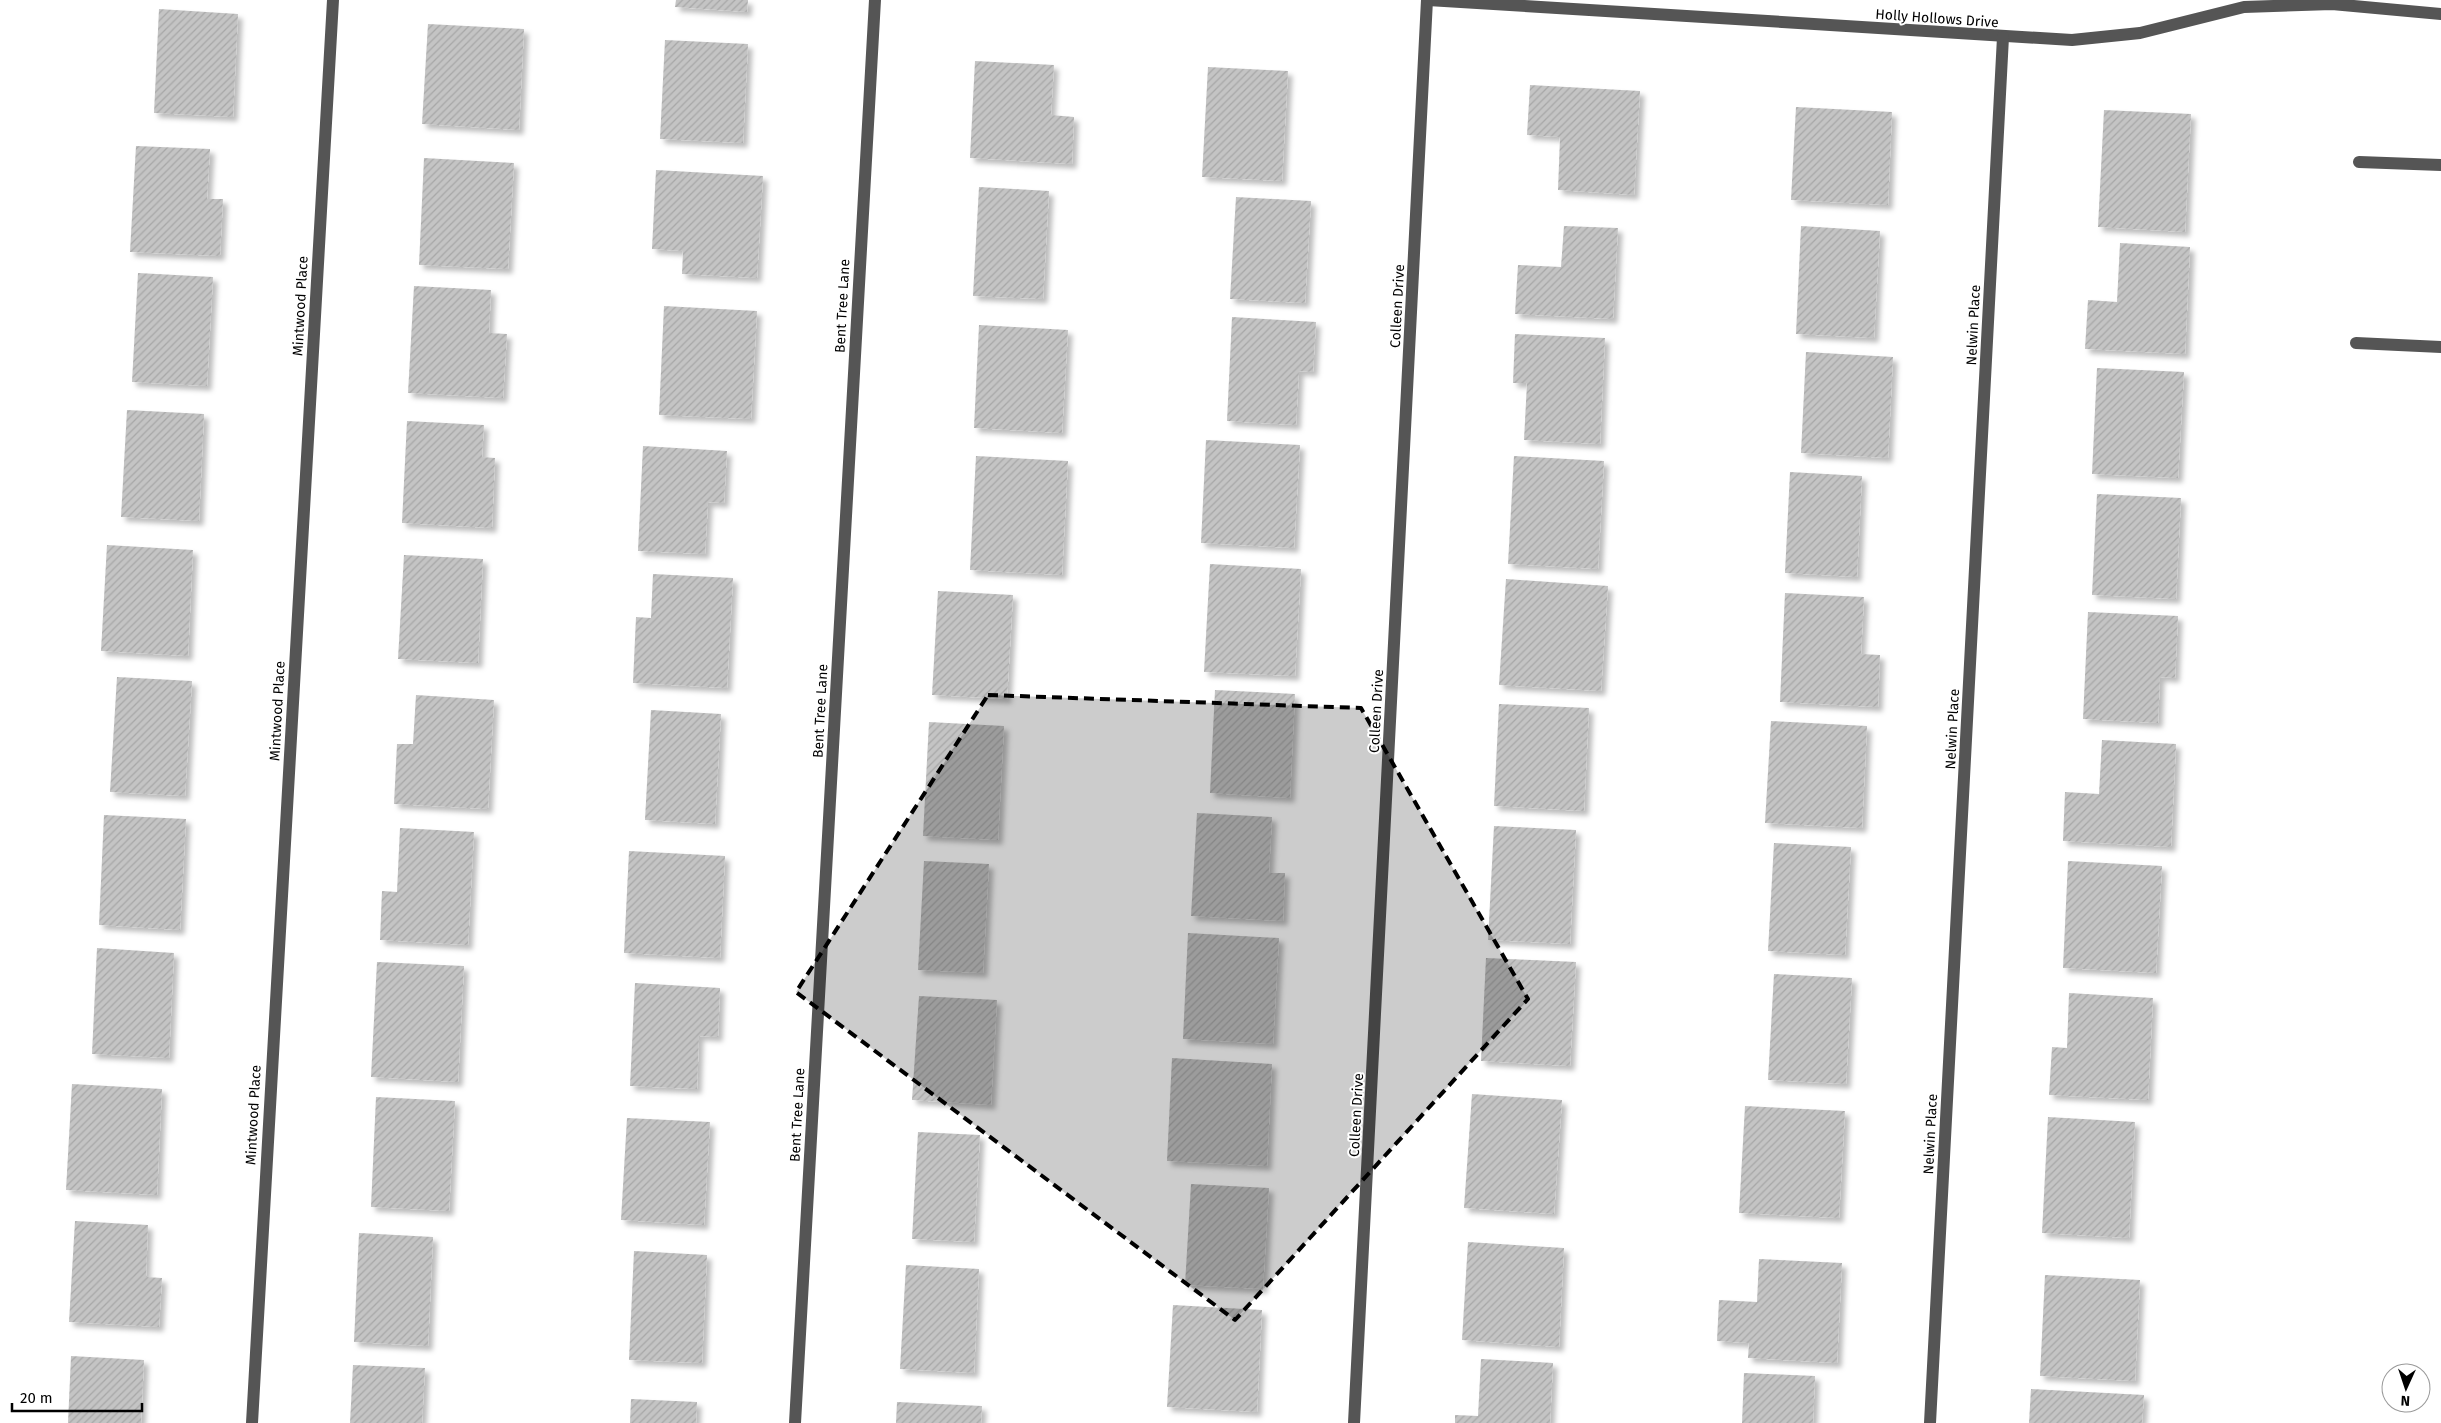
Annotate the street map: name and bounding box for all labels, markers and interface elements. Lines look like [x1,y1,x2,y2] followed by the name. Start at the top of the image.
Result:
[1875,6,1999,31] street label: Holly Hollows Drive
[289,256,312,357] street label: Mintwood Place
[832,259,853,353] street label: Bent Tree Lane
[1387,264,1408,348] street label: Colleen Drive
[1963,284,1984,366] street label: Nelwin Place
[266,661,289,762] street label: Mintwood Place
[810,664,831,758] street label: Bent Tree Lane
[1366,669,1387,753] street label: Colleen Drive
[1942,688,1963,770] street label: Nelwin Place
[242,1065,265,1166] street label: Mintwood Place
[787,1068,808,1162] street label: Bent Tree Lane
[1346,1073,1367,1157] street label: Colleen Drive
[1920,1093,1941,1175] street label: Nelwin Place
[2381,1363,2431,1413] north arrow
[12,1380,142,1412] scale bar
[20,1389,53,1407] text: 20 m
[2400,1392,2410,1409] text: N

